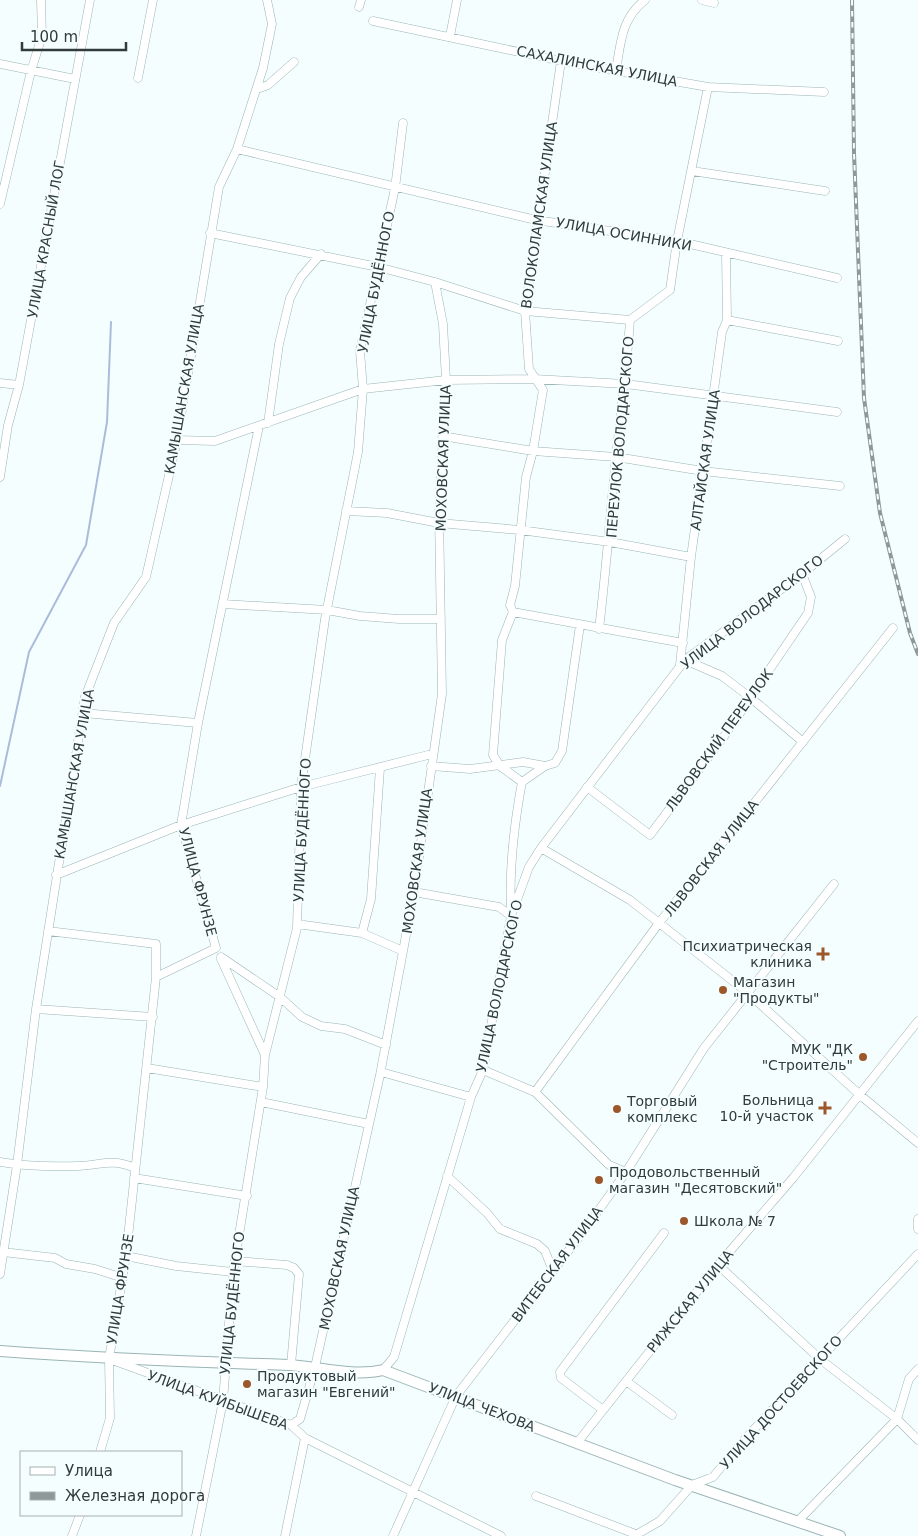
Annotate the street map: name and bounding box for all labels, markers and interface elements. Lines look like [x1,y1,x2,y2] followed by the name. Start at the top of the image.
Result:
[22,20,126,52] scale bar
[30,28,78,46] text: 100 m
[515,43,679,90] street label: САХАЛИНСКАЯ УЛИЦА
[518,120,560,310] street label: ВОЛОКОЛАМСКАЯ УЛИЦА
[23,159,68,319] street label: УЛИЦА КРАСНЫЙ ЛОГ
[353,210,398,354] street label: УЛИЦА БУДЁННОГО
[555,214,693,254] street label: УЛИЦА ОСИННИКИ
[161,302,207,475] street label: КАМЫШАНСКАЯ УЛИЦА
[603,335,637,539] street label: ПЕРЕУЛОК ВОЛОДАРСКОГО
[432,384,454,532] street label: МОХОВСКАЯ УЛИЦА
[686,388,723,531] street label: АЛТАЙСКАЯ УЛИЦА
[678,552,826,672] street label: УЛИЦА ВОЛОДАРСКОГО
[661,665,776,814] street label: ЛЬВОВСКИЙ ПЕРЕУЛОК
[51,687,97,860] street label: КАМЫШАНСКАЯ УЛИЦА
[289,758,314,902] street label: УЛИЦА БУДЁННОГО
[399,787,435,935] street label: МОХОВСКАЯ УЛИЦА
[660,796,762,920] street label: ЛЬВОВСКАЯ УЛИЦА
[176,826,220,938] street label: УЛИЦА ФРУНЗЕ
[473,898,525,1074] street label: УЛИЦА ВОЛОДАРСКОГО
[683,938,812,970] place label: Психиатрическая клиника
[816,947,830,961] marker: Психиатрическая клиника
[733,974,820,1006] place label: Магазин "Продукты"
[717,984,729,996] marker: Магазин "Продукты"
[762,1041,853,1073] place label: МУК "ДК "Строитель"
[857,1051,869,1063] marker: МУК "ДК "Строитель"
[720,1092,814,1124] place label: Больница 10-й участок
[626,1093,697,1125] place label: Торговый комплекс
[818,1101,832,1115] marker: Больница 10-й участок
[611,1103,623,1115] marker: Торговый комплекс
[609,1164,782,1196] place label: Продовольственный магазин "Деcятовский"
[593,1174,605,1186] marker: Продовольственный магазин "Деcятовский"
[316,1184,362,1331] street label: МОХОВСКАЯ УЛИЦА
[508,1203,606,1325] street label: ВИТЕБСКАЯ УЛИЦА
[694,1213,776,1229] place label: Школа № 7
[678,1215,690,1227] marker: Школа № 7
[216,1230,247,1375] street label: УЛИЦА БУДЁННОГО
[103,1233,137,1345] street label: УЛИЦА ФРУНЗЕ
[644,1246,737,1356] street label: РИЖСКАЯ УЛИЦА
[717,1332,845,1472] street label: УЛИЦА ДОСТОЕВСКОГО
[146,1366,291,1433] street label: УЛИЦА КУЙБЫШЕВА
[257,1368,396,1400] place label: Продуктовый магазин "Евгений"
[241,1378,253,1390] marker: Продуктовый магазин "Евгений"
[427,1379,538,1435] street label: УЛИЦА ЧЕХОВА
[20,1451,182,1516] legend
[65,1462,113,1480] text: Улица
[65,1487,205,1505] text: Железная дорога

